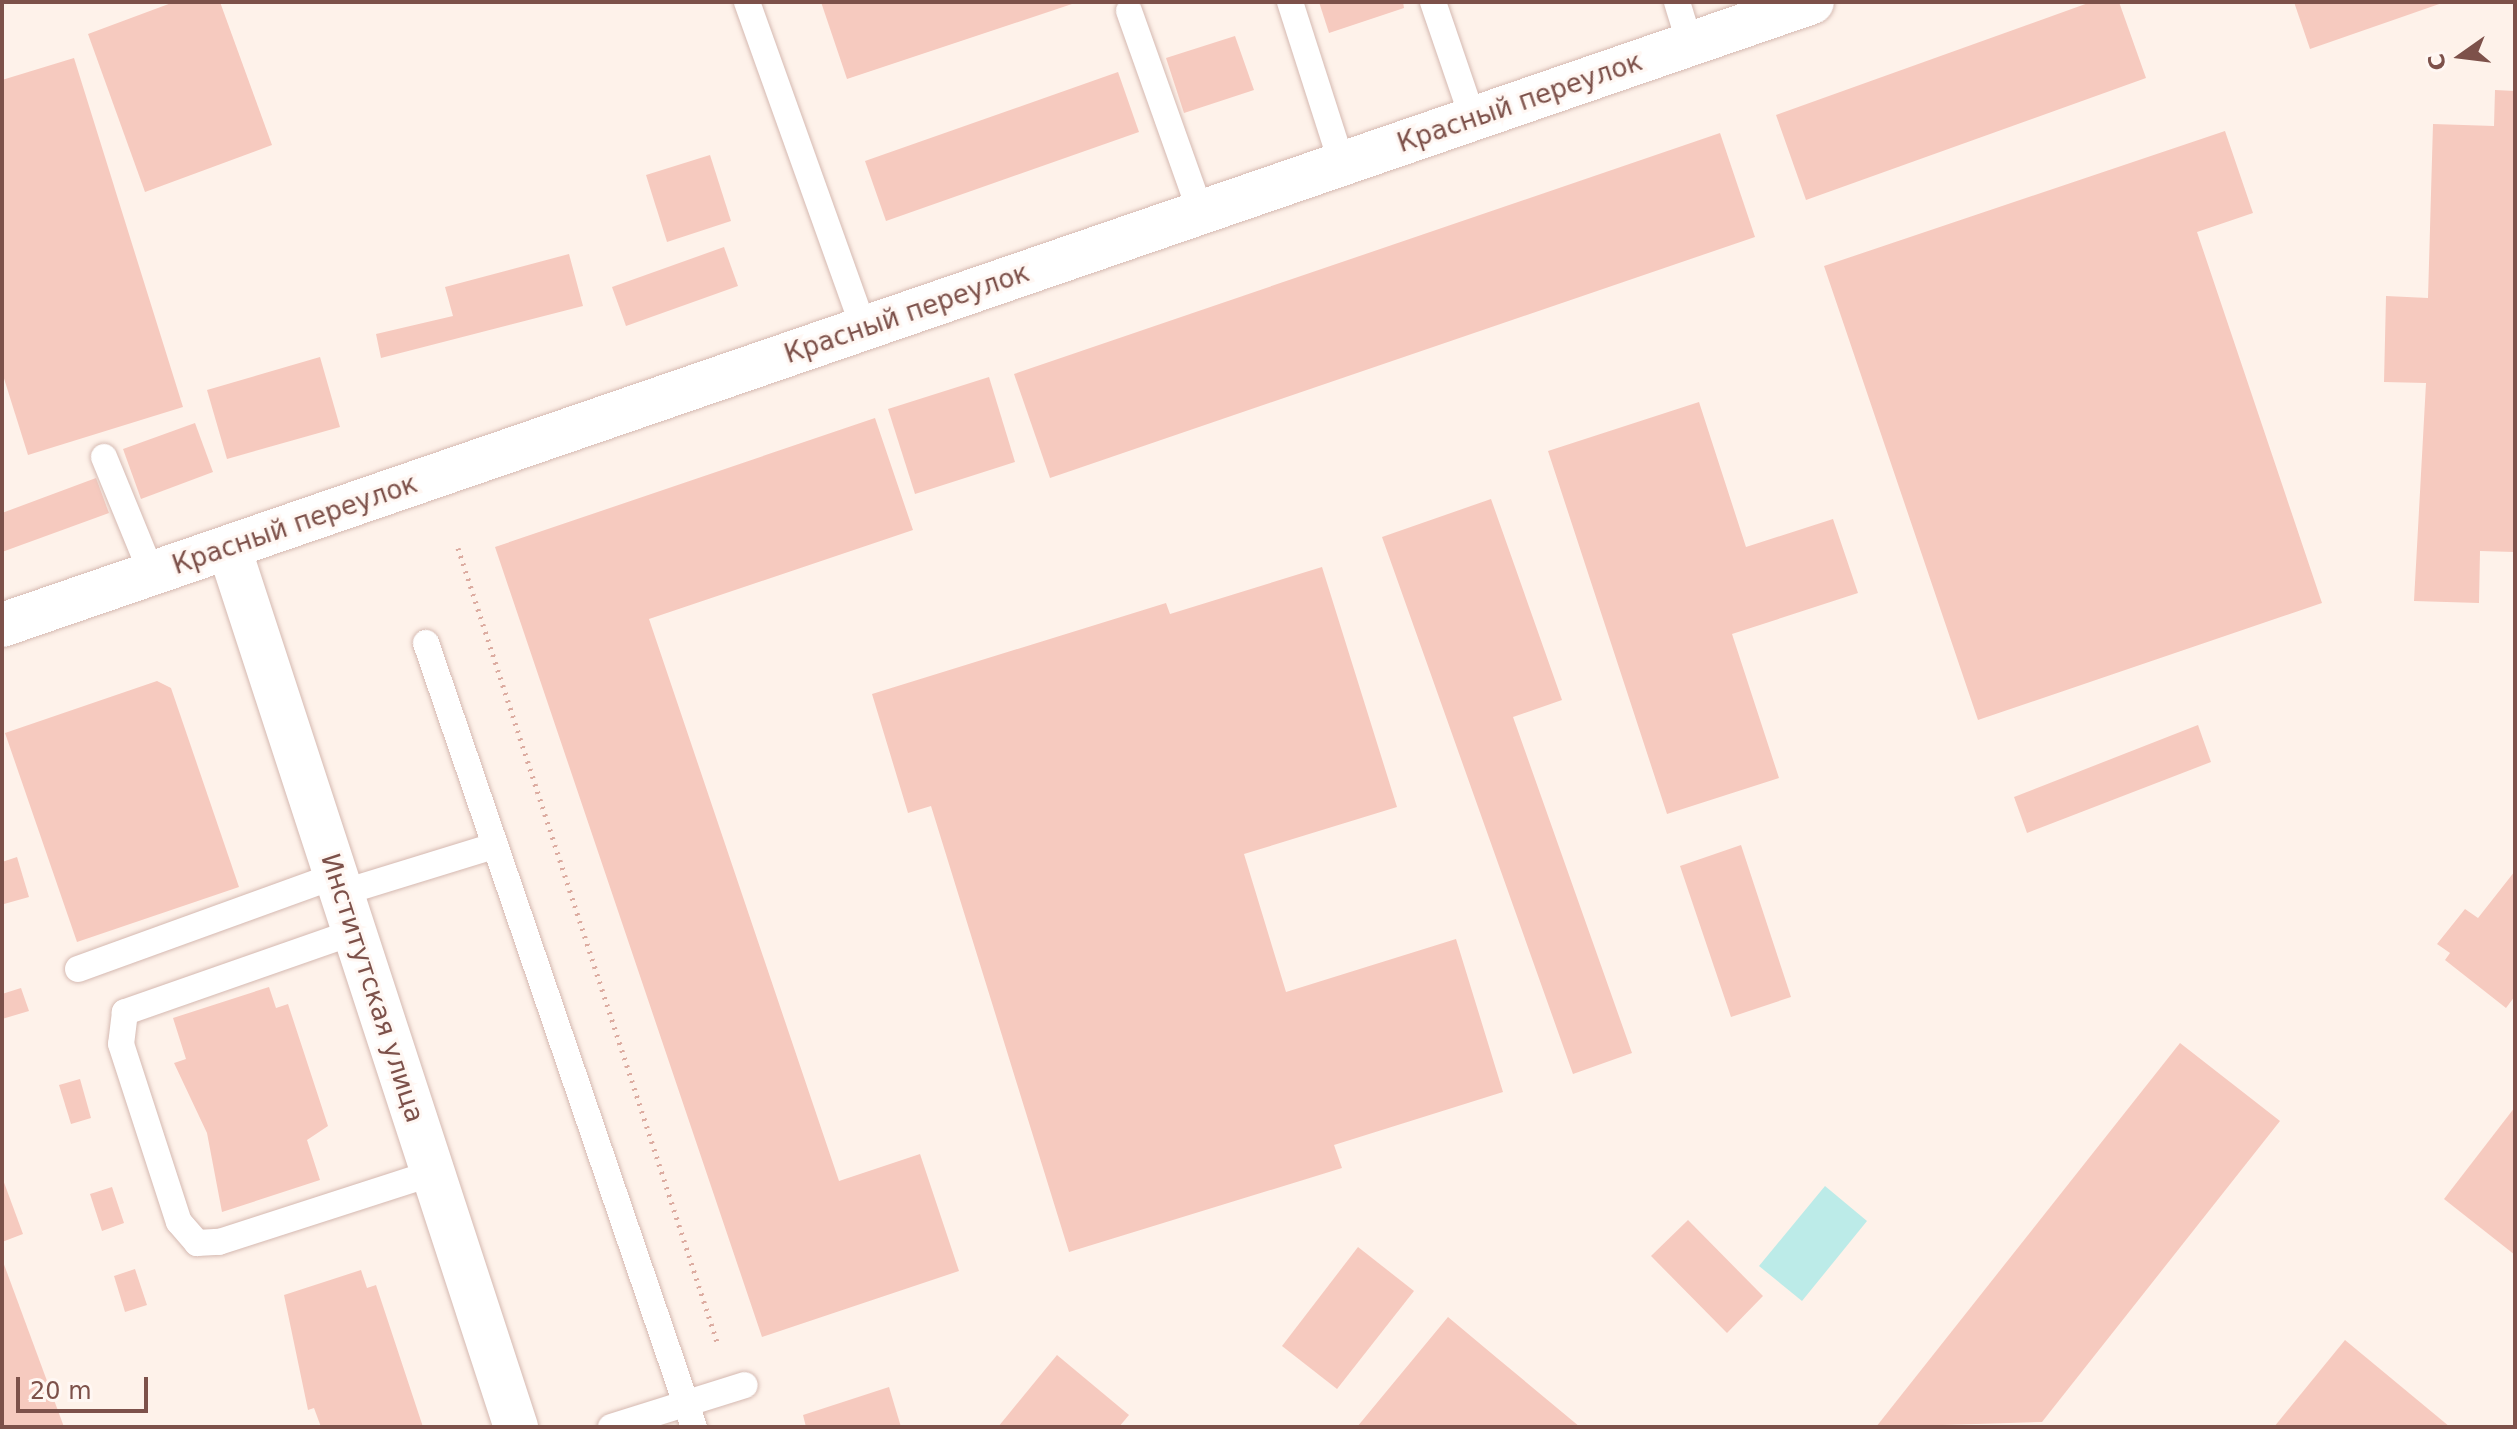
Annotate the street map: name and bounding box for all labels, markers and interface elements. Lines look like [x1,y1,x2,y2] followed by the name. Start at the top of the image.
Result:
[2421,16,2501,96] north arrow
[1393,46,1647,160] street label: Красный переулок
[2423,51,2451,73] text: С
[780,257,1034,371] street label: Красный переулок
[168,468,422,582] street label: Красный переулок
[314,850,430,1126] street label: Институтская улица
[20,1361,152,1411] scale bar
[30,1377,92,1405] text: 20 m

